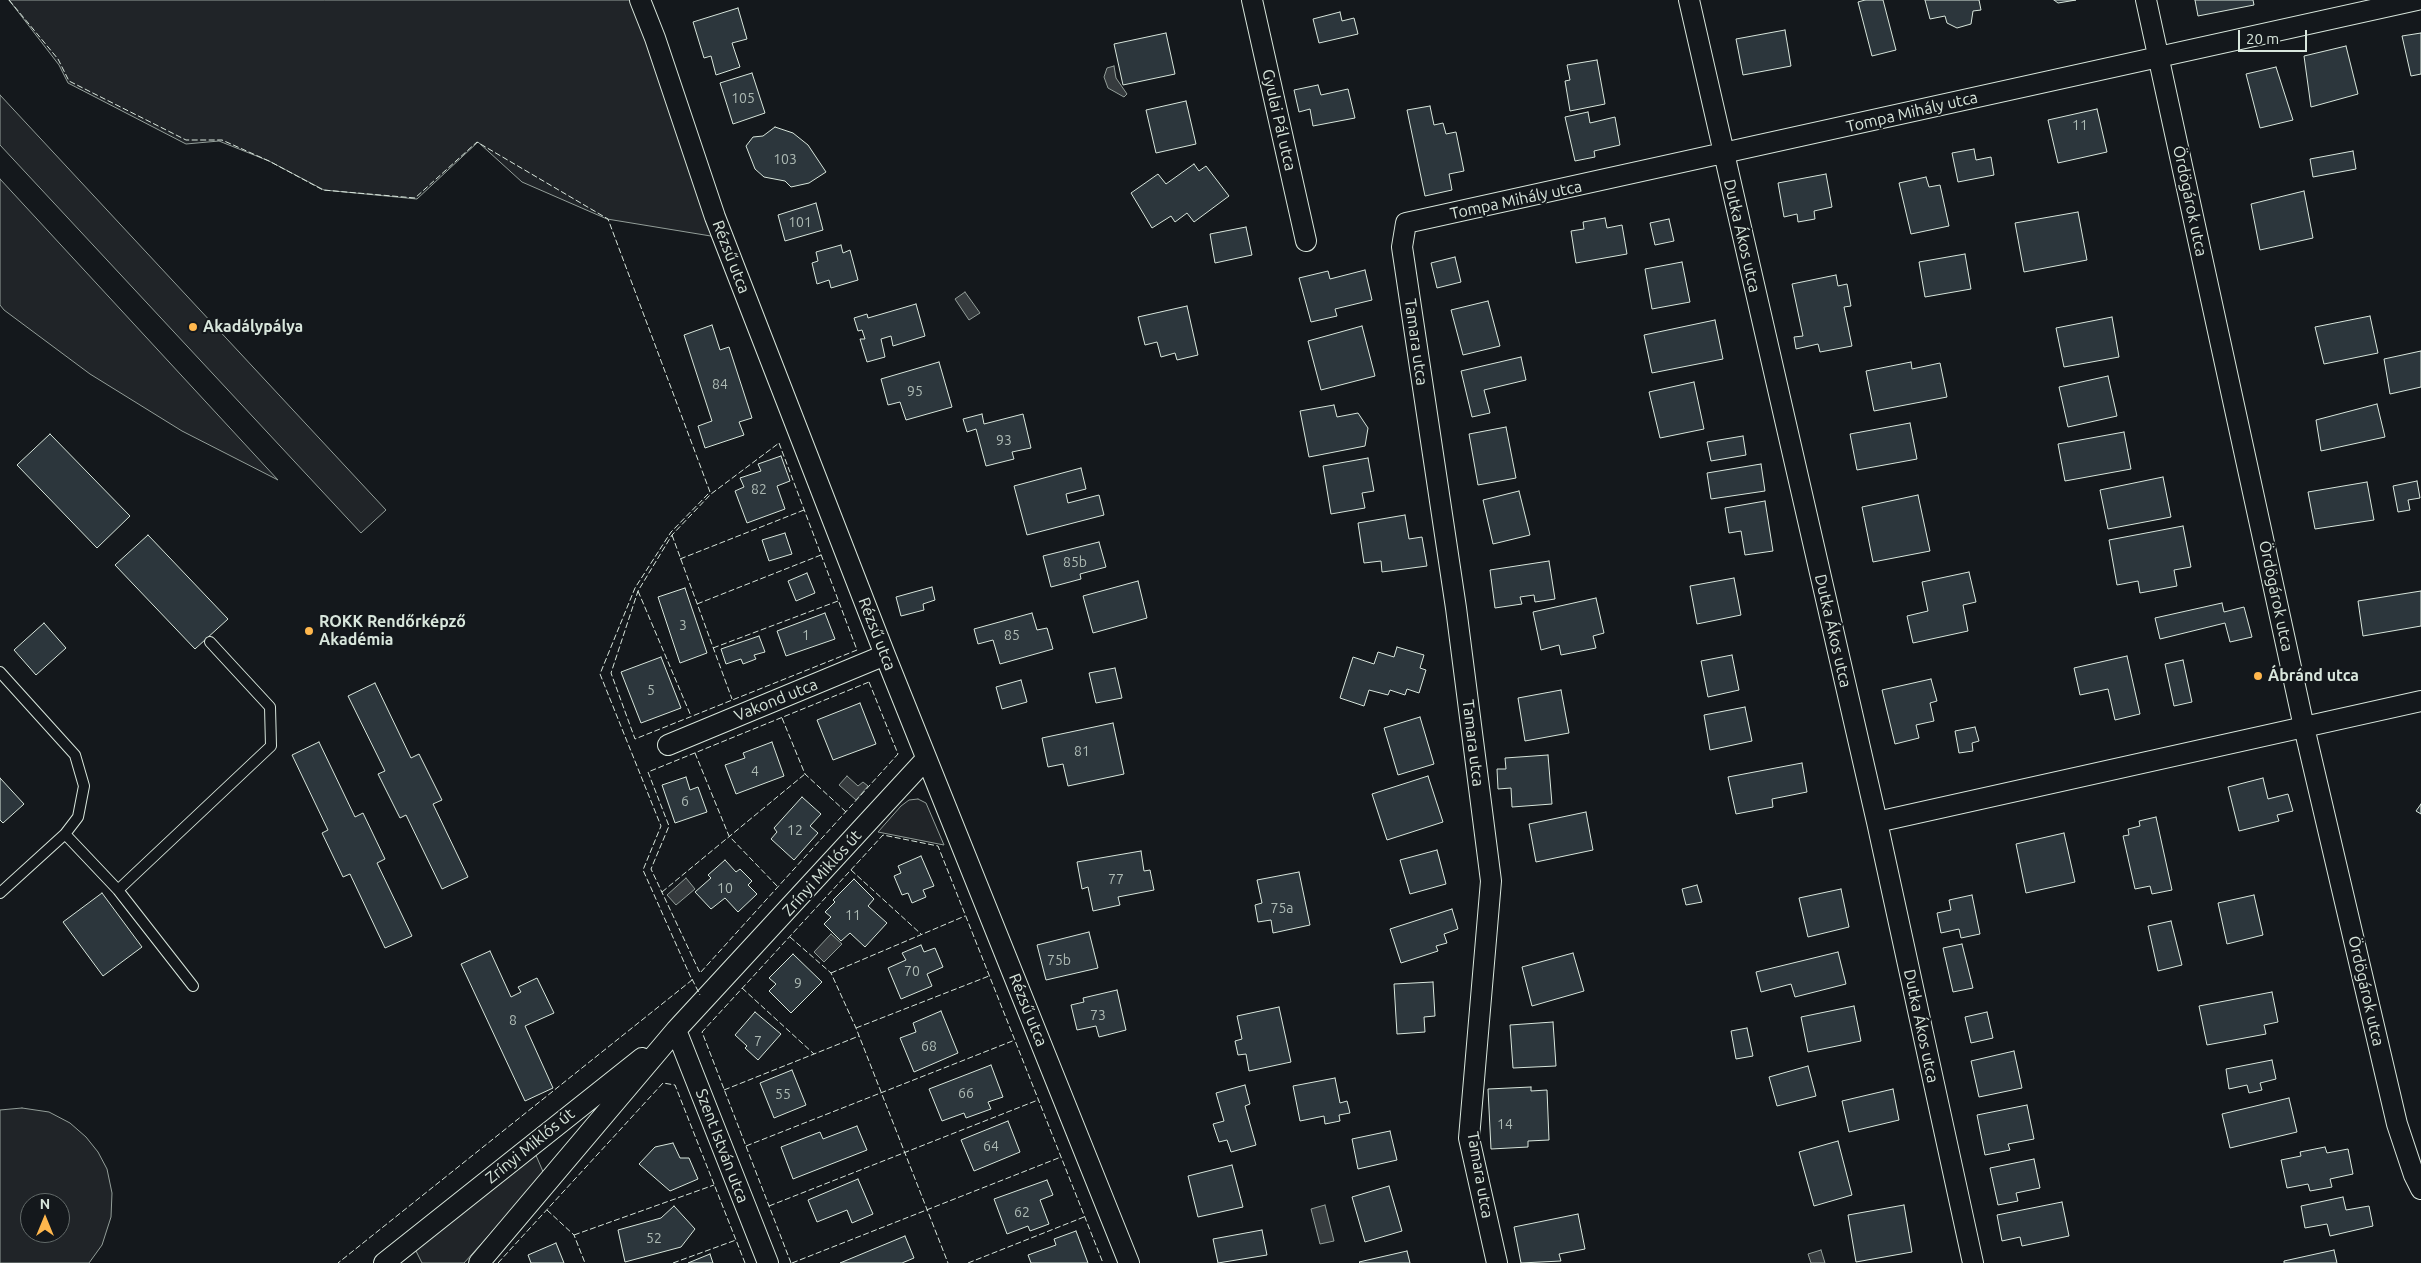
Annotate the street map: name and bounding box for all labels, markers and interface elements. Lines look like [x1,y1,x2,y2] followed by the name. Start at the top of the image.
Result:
[2241,20,2310,52] scale bar
[2246,30,2279,47] text: 20 m
[1258,67,1300,173] street label: Gyulai Pál utca
[1844,88,1980,136] street label: Tompa Mihály utca
[731,90,755,106] house number: 105
[2072,117,2088,133] house number: 11
[2169,144,2211,258] street label: Ördögárok utca
[773,151,797,167] house number: 103
[1448,177,1584,223] street label: Tompa Mihály utca
[1720,177,1764,295] street label: Dutka Ákos utca
[788,214,812,230] house number: 101
[708,218,754,296] street label: Rézsű utca
[1400,297,1432,387] street label: Tamara utca
[203,317,303,337] place label: Akadálypálya
[187,321,199,333] marker: Akadálypálya
[712,376,728,392] house number: 84
[907,383,923,399] house number: 95
[996,432,1012,448] house number: 93
[751,481,767,497] house number: 82
[2255,539,2297,653] street label: Ördögárok utca
[1063,554,1087,570] house number: 85b
[1811,572,1855,690] street label: Dutka Ákos utca
[854,595,900,673] street label: Rézsű utca
[319,612,466,650] place label: ROKK Rendőrképző Akadémia
[679,617,687,633] house number: 3
[303,625,315,637] marker: ROKK Rendőrképző Akadémia
[802,627,810,643] house number: 1
[1004,627,1020,643] house number: 85
[2268,666,2359,686] place label: Ábránd utca
[2252,670,2264,682] marker: Ábránd utca
[731,675,821,725] street label: Vakond utca
[647,682,655,698] house number: 5
[1458,698,1488,788] street label: Tamara utca
[1074,743,1090,759] house number: 81
[751,763,759,779] house number: 4
[681,793,689,809] house number: 6
[787,822,803,838] house number: 12
[778,826,866,920] street label: Zrínyi Miklós út
[1108,871,1124,887] house number: 77
[717,880,733,896] house number: 10
[1271,900,1293,916] house number: 75a
[845,907,861,923] house number: 11
[2344,934,2388,1048] street label: Ördögárok utca
[1047,952,1071,968] house number: 75b
[904,963,920,979] house number: 70
[1900,967,1942,1085] street label: Dutka Ákos utca
[1005,971,1051,1049] street label: Rézsű utca
[794,975,802,991] house number: 9
[1090,1007,1106,1023] house number: 73
[509,1012,517,1028] house number: 8
[754,1033,762,1049] house number: 7
[921,1038,937,1054] house number: 68
[958,1085,974,1101] house number: 66
[691,1086,753,1206] street label: Szent István utca
[775,1086,791,1102] house number: 55
[482,1104,578,1188] street label: Zrínyi Miklós út
[1497,1116,1513,1132] house number: 14
[1463,1130,1497,1220] street label: Tamara utca
[983,1138,999,1154] house number: 64
[20,1193,70,1243] north arrow
[40,1196,50,1212] text: N
[1014,1204,1030,1220] house number: 62
[646,1230,662,1246] house number: 52

